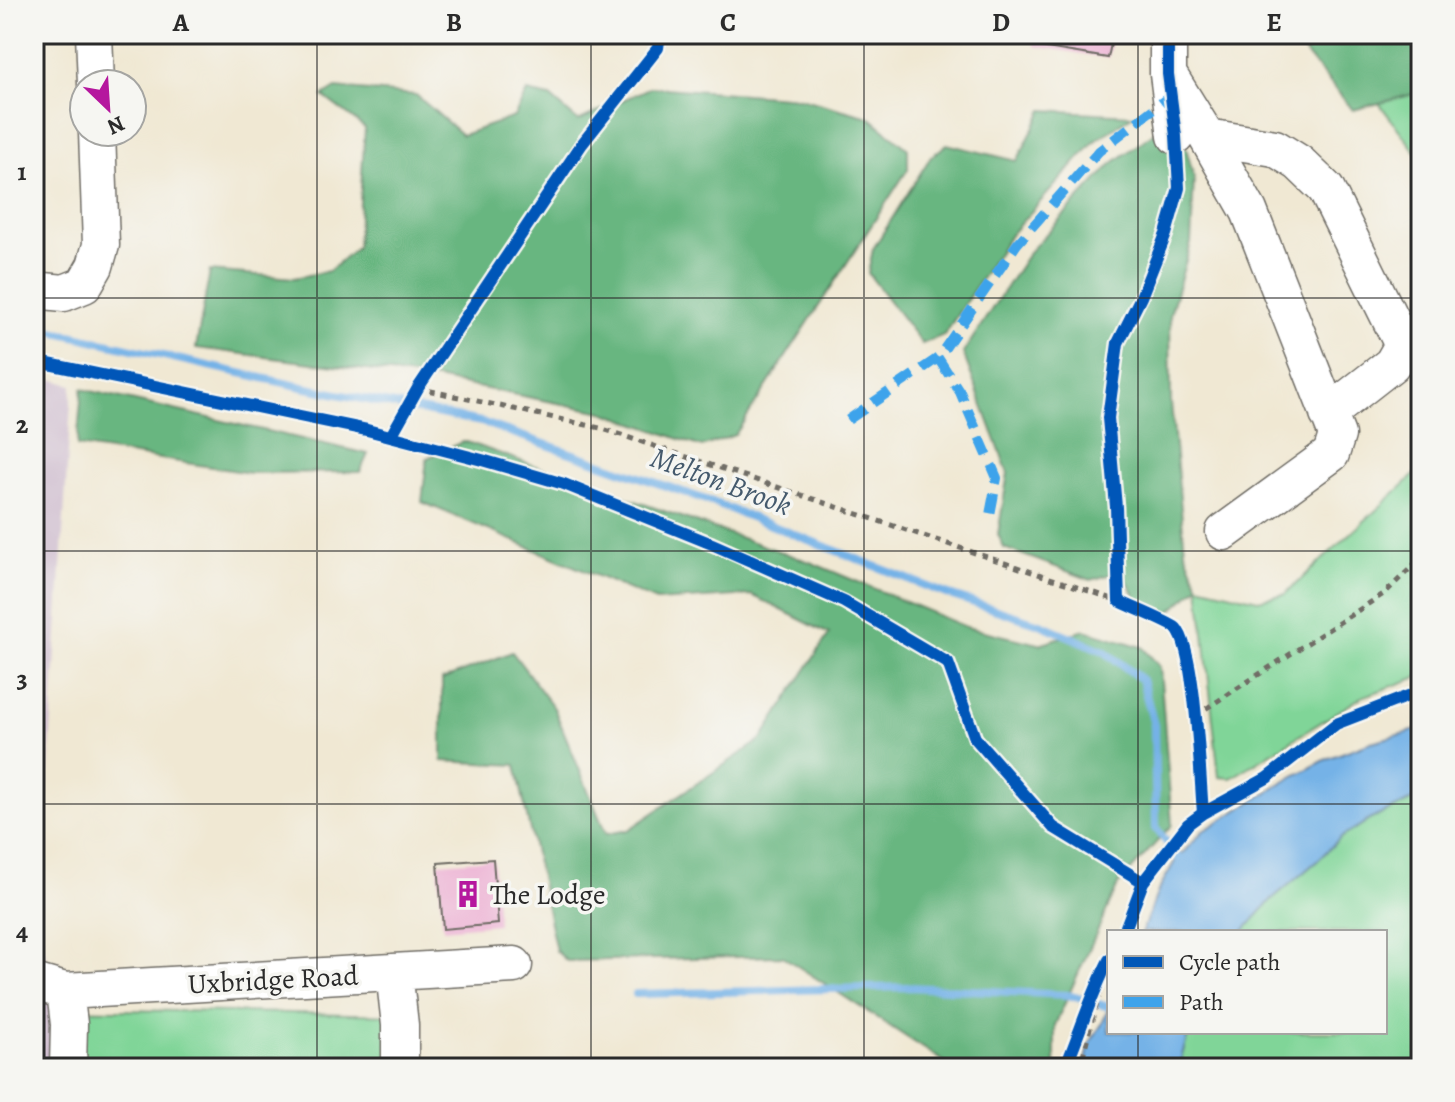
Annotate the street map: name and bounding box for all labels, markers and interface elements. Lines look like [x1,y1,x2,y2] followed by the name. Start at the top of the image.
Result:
[172,5,190,40] text: A
[446,5,462,40] text: B
[720,5,736,40] text: C
[992,5,1010,40] text: D
[1266,5,1282,40] text: E
[68,68,148,148] north arrow
[102,108,130,142] text: N
[17,154,27,189] text: 1
[16,407,29,442] text: 2
[645,437,797,525] water label: Melton Brook
[16,661,28,696] text: 3
[490,876,606,914] place label: The Lodge
[453,879,483,909] building icon: The Lodge
[16,914,28,949] text: 4
[1107,930,1387,1034] legend
[1179,946,1280,978] text: Cycle path
[187,957,360,1003] street label: Uxbridge Road
[1179,986,1224,1018] text: Path

